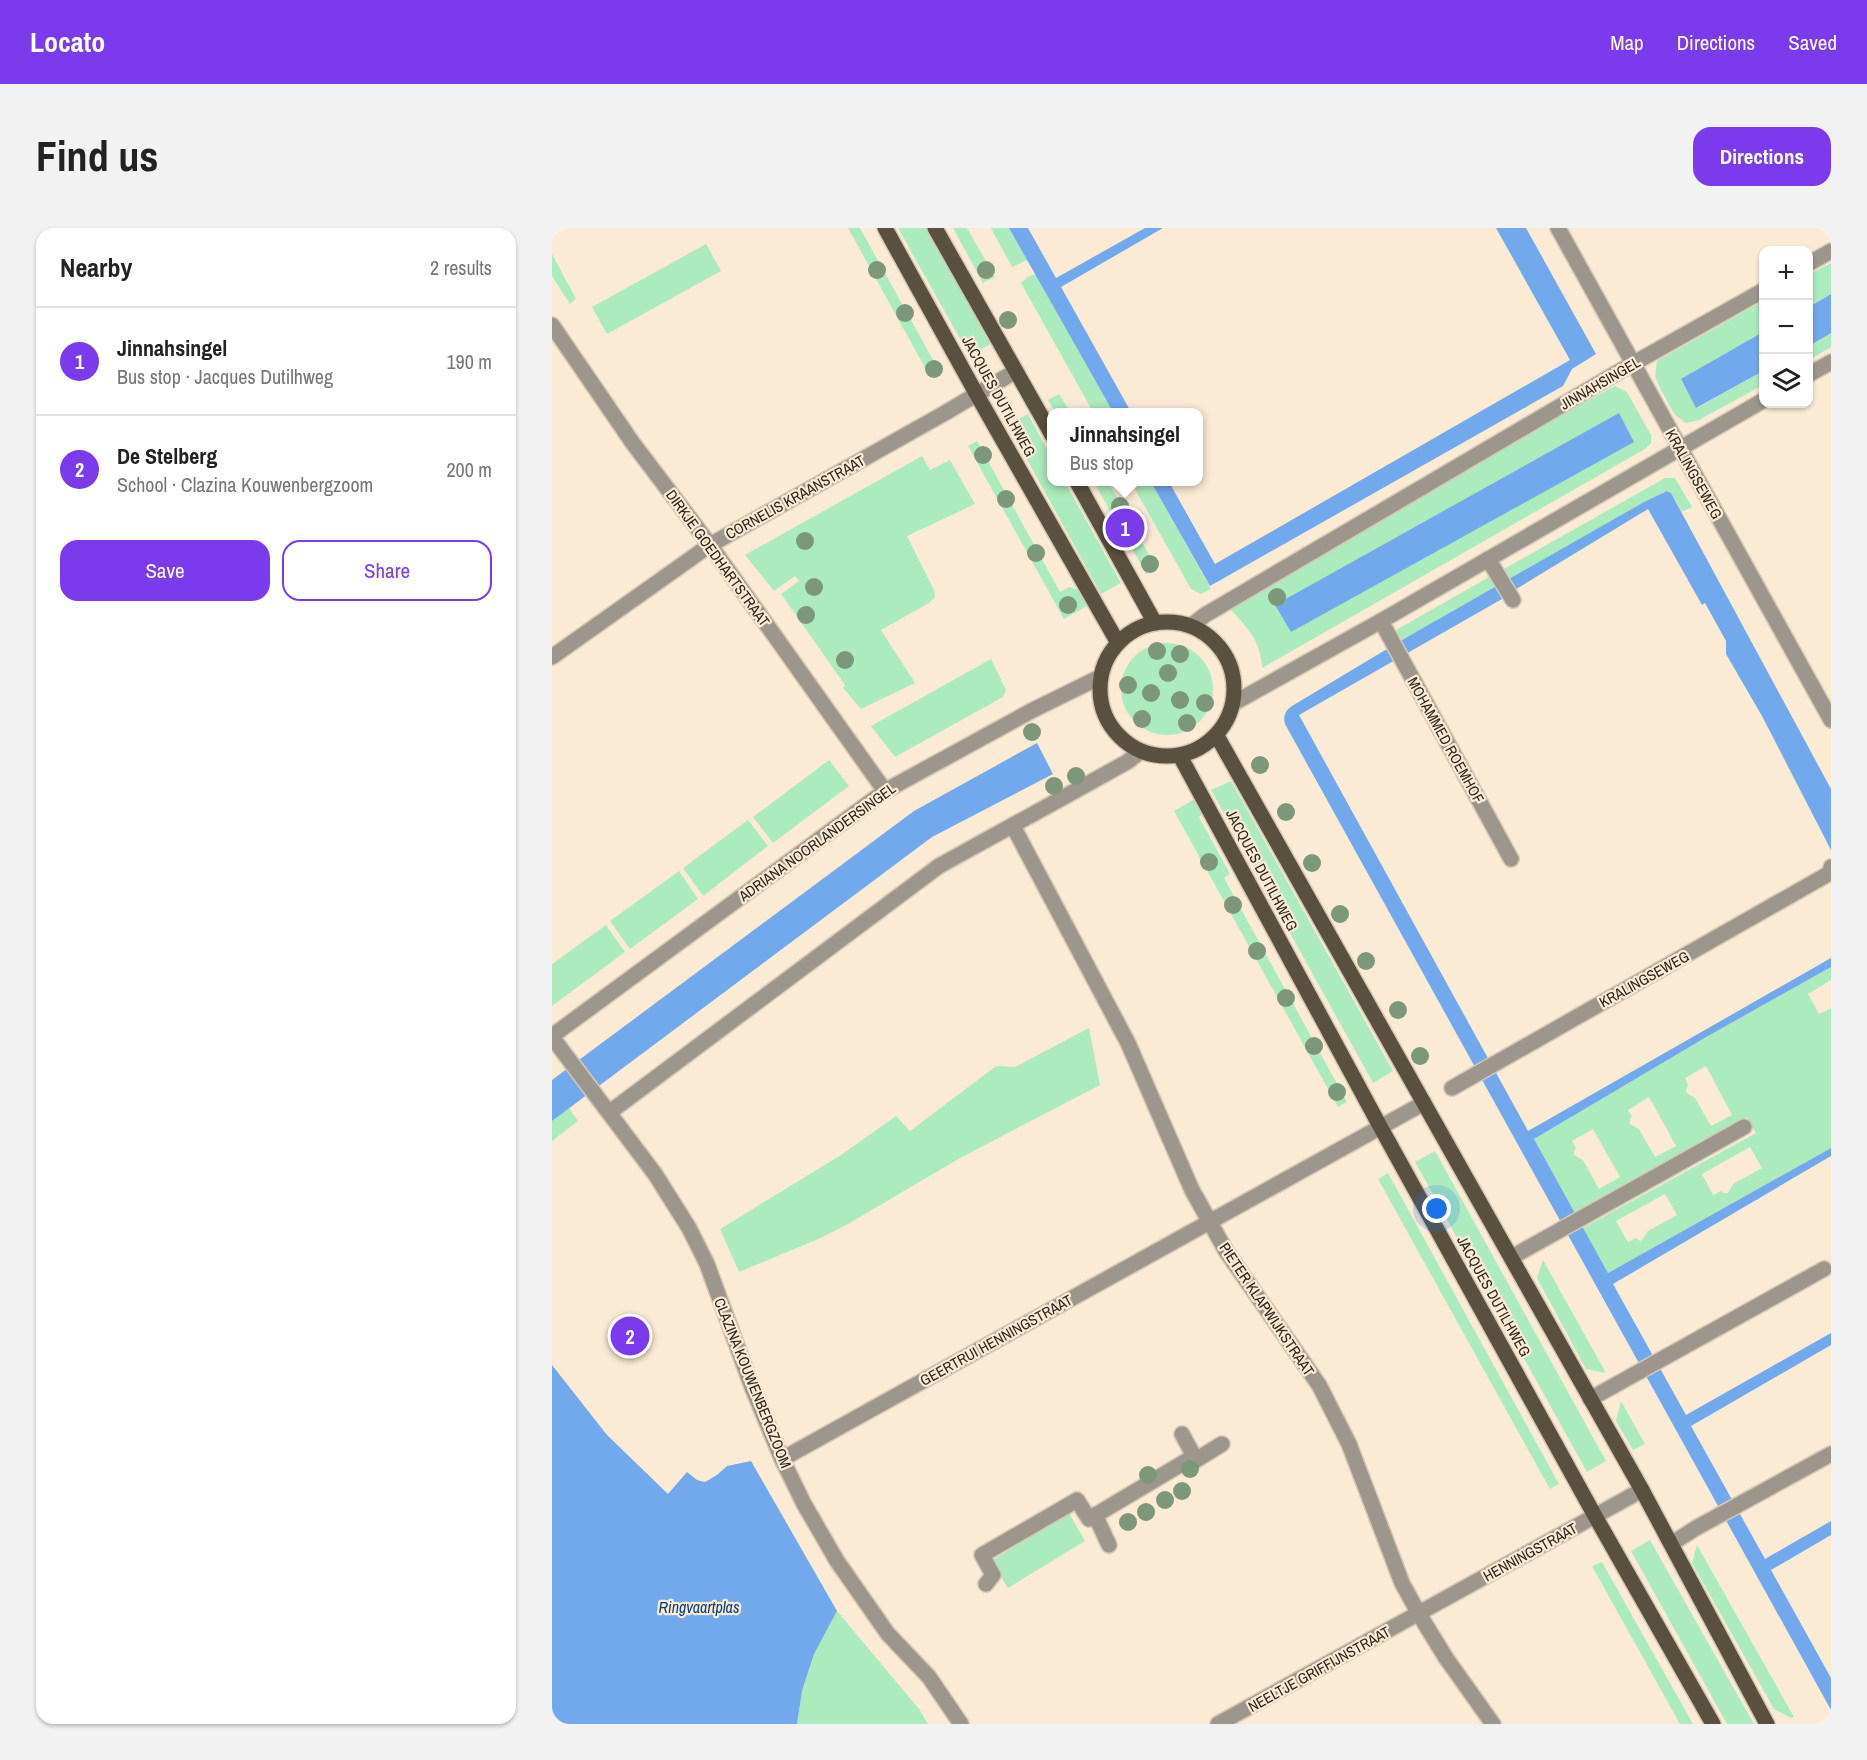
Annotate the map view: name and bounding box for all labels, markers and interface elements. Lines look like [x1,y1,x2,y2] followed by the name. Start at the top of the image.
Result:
[30,23,105,61] text: Locato
[1610,28,1644,57] text: Map
[1677,28,1755,57] text: Directions
[1788,28,1837,57] text: Saved
[1693,127,1831,186] button: Directions
[36,128,158,184] text: Find us
[1759,246,1813,408] map controls
[1759,246,1813,300] button: +
[60,250,132,285] text: Nearby
[430,254,492,281] text: 2 results
[1759,300,1813,354] button: −
[957,332,1041,460] street label: JACQUES DUTILHWEG
[117,333,227,363] text: Jinnahsingel
[75,348,84,375] text: 1
[446,348,492,375] text: 190 m
[1556,351,1644,414] street label: JINNAHSINGEL
[1759,354,1813,408] button: layers
[117,363,333,390] text: Bus stop · Jacques Dutilhweg
[1047,408,1203,486] popup
[1070,419,1180,449] text: Jinnahsingel
[1661,425,1727,523] street label: KRALINGSEWEG
[117,441,217,471] text: De Stelberg
[1070,449,1134,476] text: Bus stop
[722,450,869,544] street label: CORNELIS KRAANSTRAAT
[75,456,84,483] text: 2
[446,456,492,483] text: 200 m
[117,471,373,498] text: School · Clazina Kouwenbergzoom
[661,485,775,631] street label: DIRKJE GOEDHARTSTRAAT
[1106,506,1144,550] pin: 1
[60,540,270,601] button: Save
[282,540,492,601] button: Share
[1403,673,1489,807] street label: MOHAMMED ROEMHOF
[733,778,900,907] street label: ADRIANA NOORLANDERSINGEL
[1221,805,1303,935] street label: JACQUES DUTILHWEG
[1595,946,1693,1012] street label: KRALINGSEWEG
[1422,1194,1451,1223] your location
[1452,1232,1536,1360] street label: JACQUES DUTILHWEG
[1215,1238,1320,1380] street label: PIETER KLAPWIJKSTRAAT
[916,1289,1076,1391] street label: GEERTRUI HENNINGSTRAAT
[709,1295,797,1471] street label: CLAZINA KOUWENBERGZOOM
[610,1314,650,1358] pin: 2
[1479,1517,1581,1586] street label: HENNINGSTRAAT
[659,1596,740,1618] water label: Ringvaartplas
[1244,1621,1394,1717] street label: NEELTJE GRIFFIJNSTRAAT

